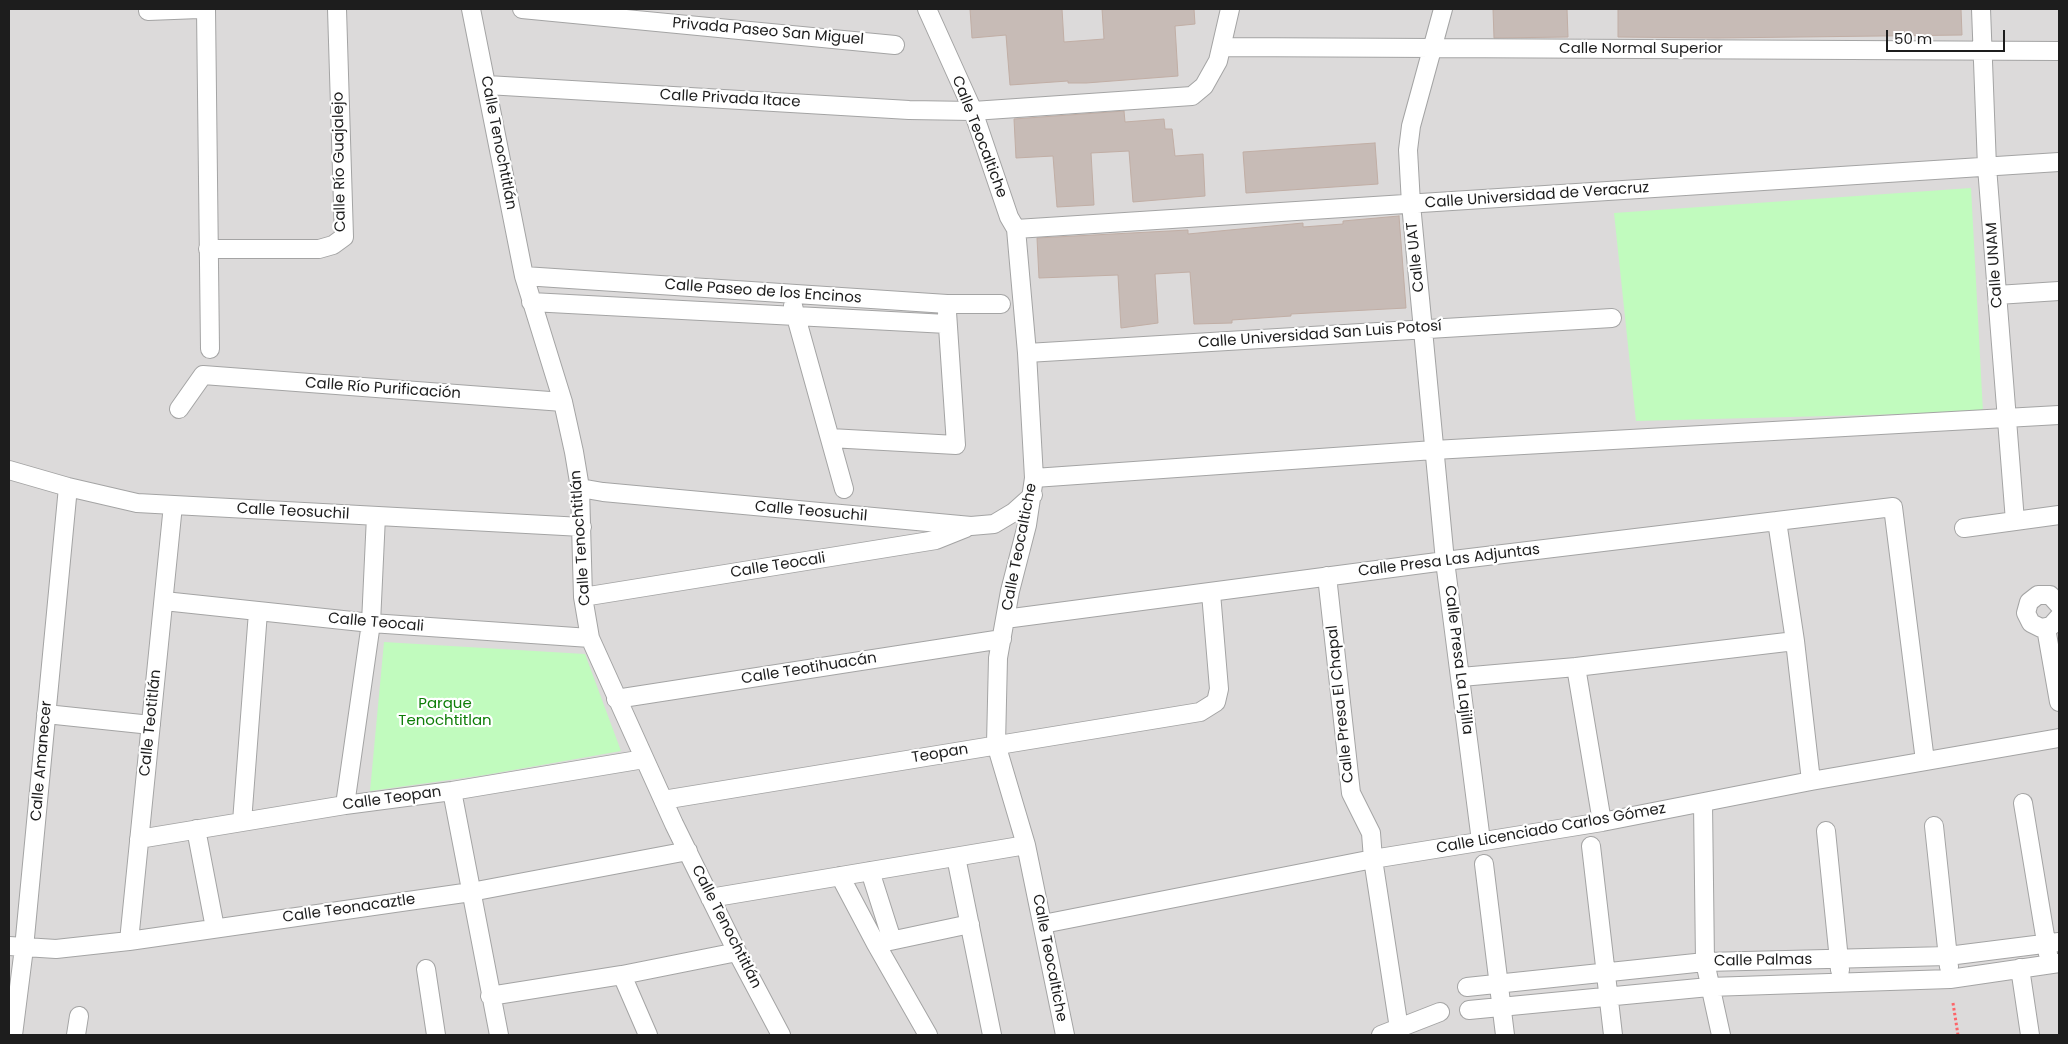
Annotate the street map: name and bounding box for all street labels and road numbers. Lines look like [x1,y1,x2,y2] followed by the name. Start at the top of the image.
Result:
[671,15,865,49] street label: Privada Paseo San Miguel
[1559,40,1723,58] street label: Calle Normal Superior
[947,73,1011,201] street label: Calle Teocaltiche
[476,75,520,211] street label: Calle Tenochtitlán
[659,86,801,112] street label: Calle Privada Itace
[330,92,350,232] street label: Calle Río Guajalejo
[1424,179,1650,213] street label: Calle Universidad de Veracruz
[1403,221,1429,293] street label: Calle UAT
[1983,221,2007,309] street label: Calle UNAM
[664,276,862,308] street label: Calle Paseo de los Encinos
[1198,318,1442,352] street label: Calle Universidad San Luis Potosí
[304,375,462,403] street label: Calle Río Purificación
[567,470,595,606] street label: Calle Tenochtitlán
[999,482,1041,612] street label: Calle Teocaltiche
[754,498,868,526] street label: Calle Teosuchil
[236,500,350,524] street label: Calle Teosuchil
[1357,541,1541,581] street label: Calle Presa Las Adjuntas
[729,550,827,582] street label: Calle Teocali
[1440,584,1476,736] street label: Calle Presa La Lajilla
[327,610,425,636] street label: Calle Teocali
[1324,624,1358,784] street label: Calle Presa El Chapal
[740,649,878,689] street label: Calle Teotihuacán
[136,669,166,777] street label: Calle Teotitlán
[28,700,56,822] street label: Calle Amanecer
[910,741,970,767] street label: Teopan
[342,783,442,815] street label: Calle Teopan
[1435,800,1667,858] street label: Calle Licenciado Carlos Gómez
[687,862,765,992] street label: Calle Tenochtitlán
[282,891,416,927] street label: Calle Teonacaztle
[1028,893,1070,1023] street label: Calle Teocaltiche
[1714,951,1812,971] street label: Calle Palmas

